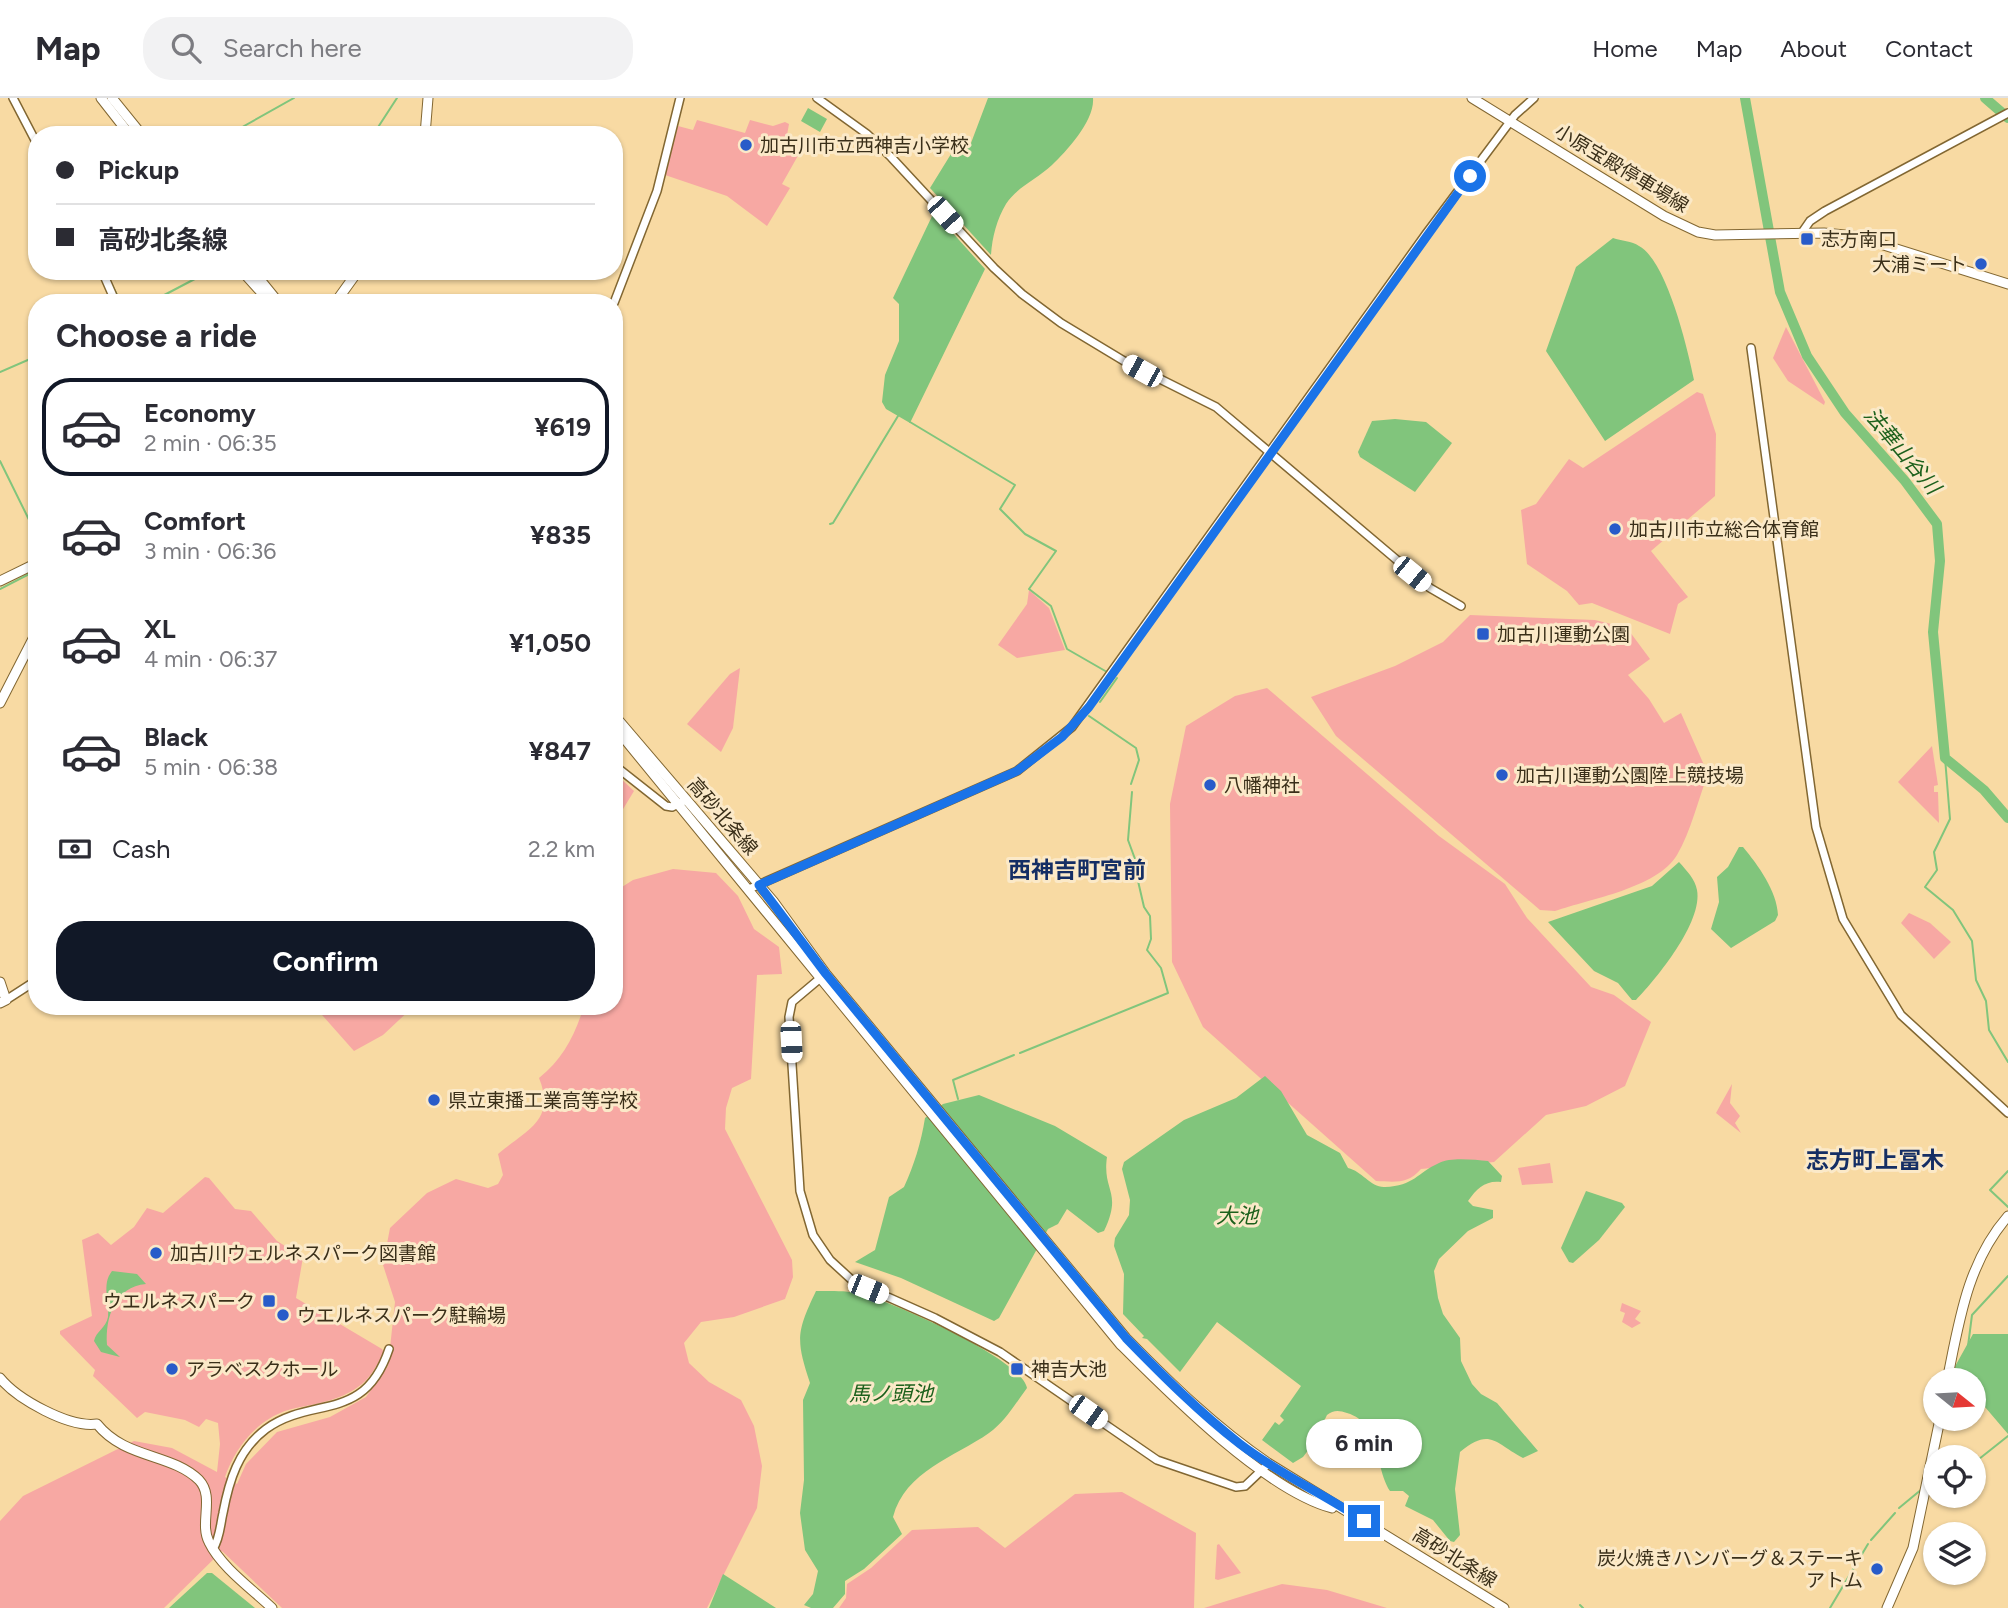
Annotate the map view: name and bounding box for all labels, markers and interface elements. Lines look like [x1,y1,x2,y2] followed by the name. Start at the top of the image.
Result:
[143,17,633,80] search box
[35,29,101,68] text: Map
[167,29,205,67] icon: search
[223,32,362,64] text: Search here
[1592,34,1658,63] text: Home
[1696,34,1742,63] text: Map
[1780,34,1847,63] text: About
[1885,34,1973,63] text: Contact
[1551,119,1693,217] street label: 小原宝殿停車場線
[760,134,969,157] place label: 加古川市立西神吉小学校
[738,137,754,153] marker: 加古川市立西神吉小学校
[98,154,179,186] text: Pickup
[1454,160,1486,192] route start
[924,192,967,238] car
[98,224,228,256] text: 高砂北条線
[1821,228,1897,251] place label: 志方南口
[1799,231,1815,247] marker: 志方南口
[1872,253,1967,276] place label: 大浦ミート
[1973,256,1989,272] marker: 大浦ミート
[56,317,257,355] text: Choose a ride
[1119,352,1166,390] car
[60,396,123,459] icon: car
[144,397,256,429] text: Economy
[1859,402,1947,500] water label: 法華山谷川
[534,411,591,443] text: ¥619
[144,429,277,457] text: 2 min · 06:35
[60,504,123,567] icon: car
[144,505,246,537] text: Comfort
[1629,518,1819,541] place label: 加古川市立総合体育館
[530,519,591,551] text: ¥835
[1607,521,1623,537] marker: 加古川市立総合体育館
[144,537,276,565] text: 3 min · 06:36
[1390,553,1435,595] car
[60,612,123,675] icon: car
[144,613,176,645] text: XL
[1497,623,1630,646] place label: 加古川運動公園
[1475,626,1491,642] marker: 加古川運動公園
[509,627,591,659] text: ¥1,050
[144,645,277,673] text: 4 min · 06:37
[60,720,123,783] icon: car
[144,721,208,753] text: Black
[529,735,591,767] text: ¥847
[144,753,278,781] text: 5 min · 06:38
[1516,764,1744,787] place label: 加古川運動公園陸上競技場
[1494,767,1510,783] marker: 加古川運動公園陸上競技場
[683,773,762,860] street label: 高砂北条線
[1224,774,1300,797] place label: 八幡神社
[1202,777,1218,793] marker: 八幡神社
[56,830,94,868] icon: cash
[112,833,171,865] text: Cash
[528,835,595,863] text: 2.2 km
[1008,856,1146,884] district label: 西神吉町宮前
[56,921,595,1001] button: Confirm
[780,1020,803,1064] car
[448,1089,638,1112] place label: 県立東播工業高等学校
[426,1092,442,1108] marker: 県立東播工業高等学校
[1806,1146,1944,1174] district label: 志方町上冨木
[1216,1203,1260,1228] water label: 大池
[170,1242,436,1265] place label: 加古川ウェルネスパーク図書館
[148,1245,164,1261] marker: 加古川ウェルネスパーク図書館
[845,1271,892,1307] car
[103,1290,255,1313] place label: ウエルネスパーク
[261,1293,277,1309] marker: ウエルネスパーク
[297,1304,506,1327] place label: ウエルネスパーク駐輪場
[275,1307,291,1323] marker: ウエルネスパーク駐輪場
[186,1358,338,1381] place label: アラベスクホール
[1031,1358,1107,1381] place label: 神吉大池
[164,1361,180,1377] marker: アラベスクホール
[1009,1361,1025,1377] marker: 神吉大池
[1923,1368,1986,1432] north arrow
[1923,1368,1986,1585] map controls
[849,1381,935,1406] water label: 馬ノ頭池
[1065,1391,1112,1433] car
[1306,1420,1422,1468] callout: 6 min
[1335,1429,1393,1457] text: 6 min
[1923,1445,1986,1508] button: locate
[1348,1505,1380,1537] route end
[1408,1522,1501,1592] street label: 高砂北条線
[1923,1522,1986,1585] button: layers
[1597,1547,1863,1592] place label: 炭火焼きハンバーグ＆ステーキ アトム
[1869,1561,1885,1577] marker: 炭火焼きハンバーグ＆ステーキ アトム

